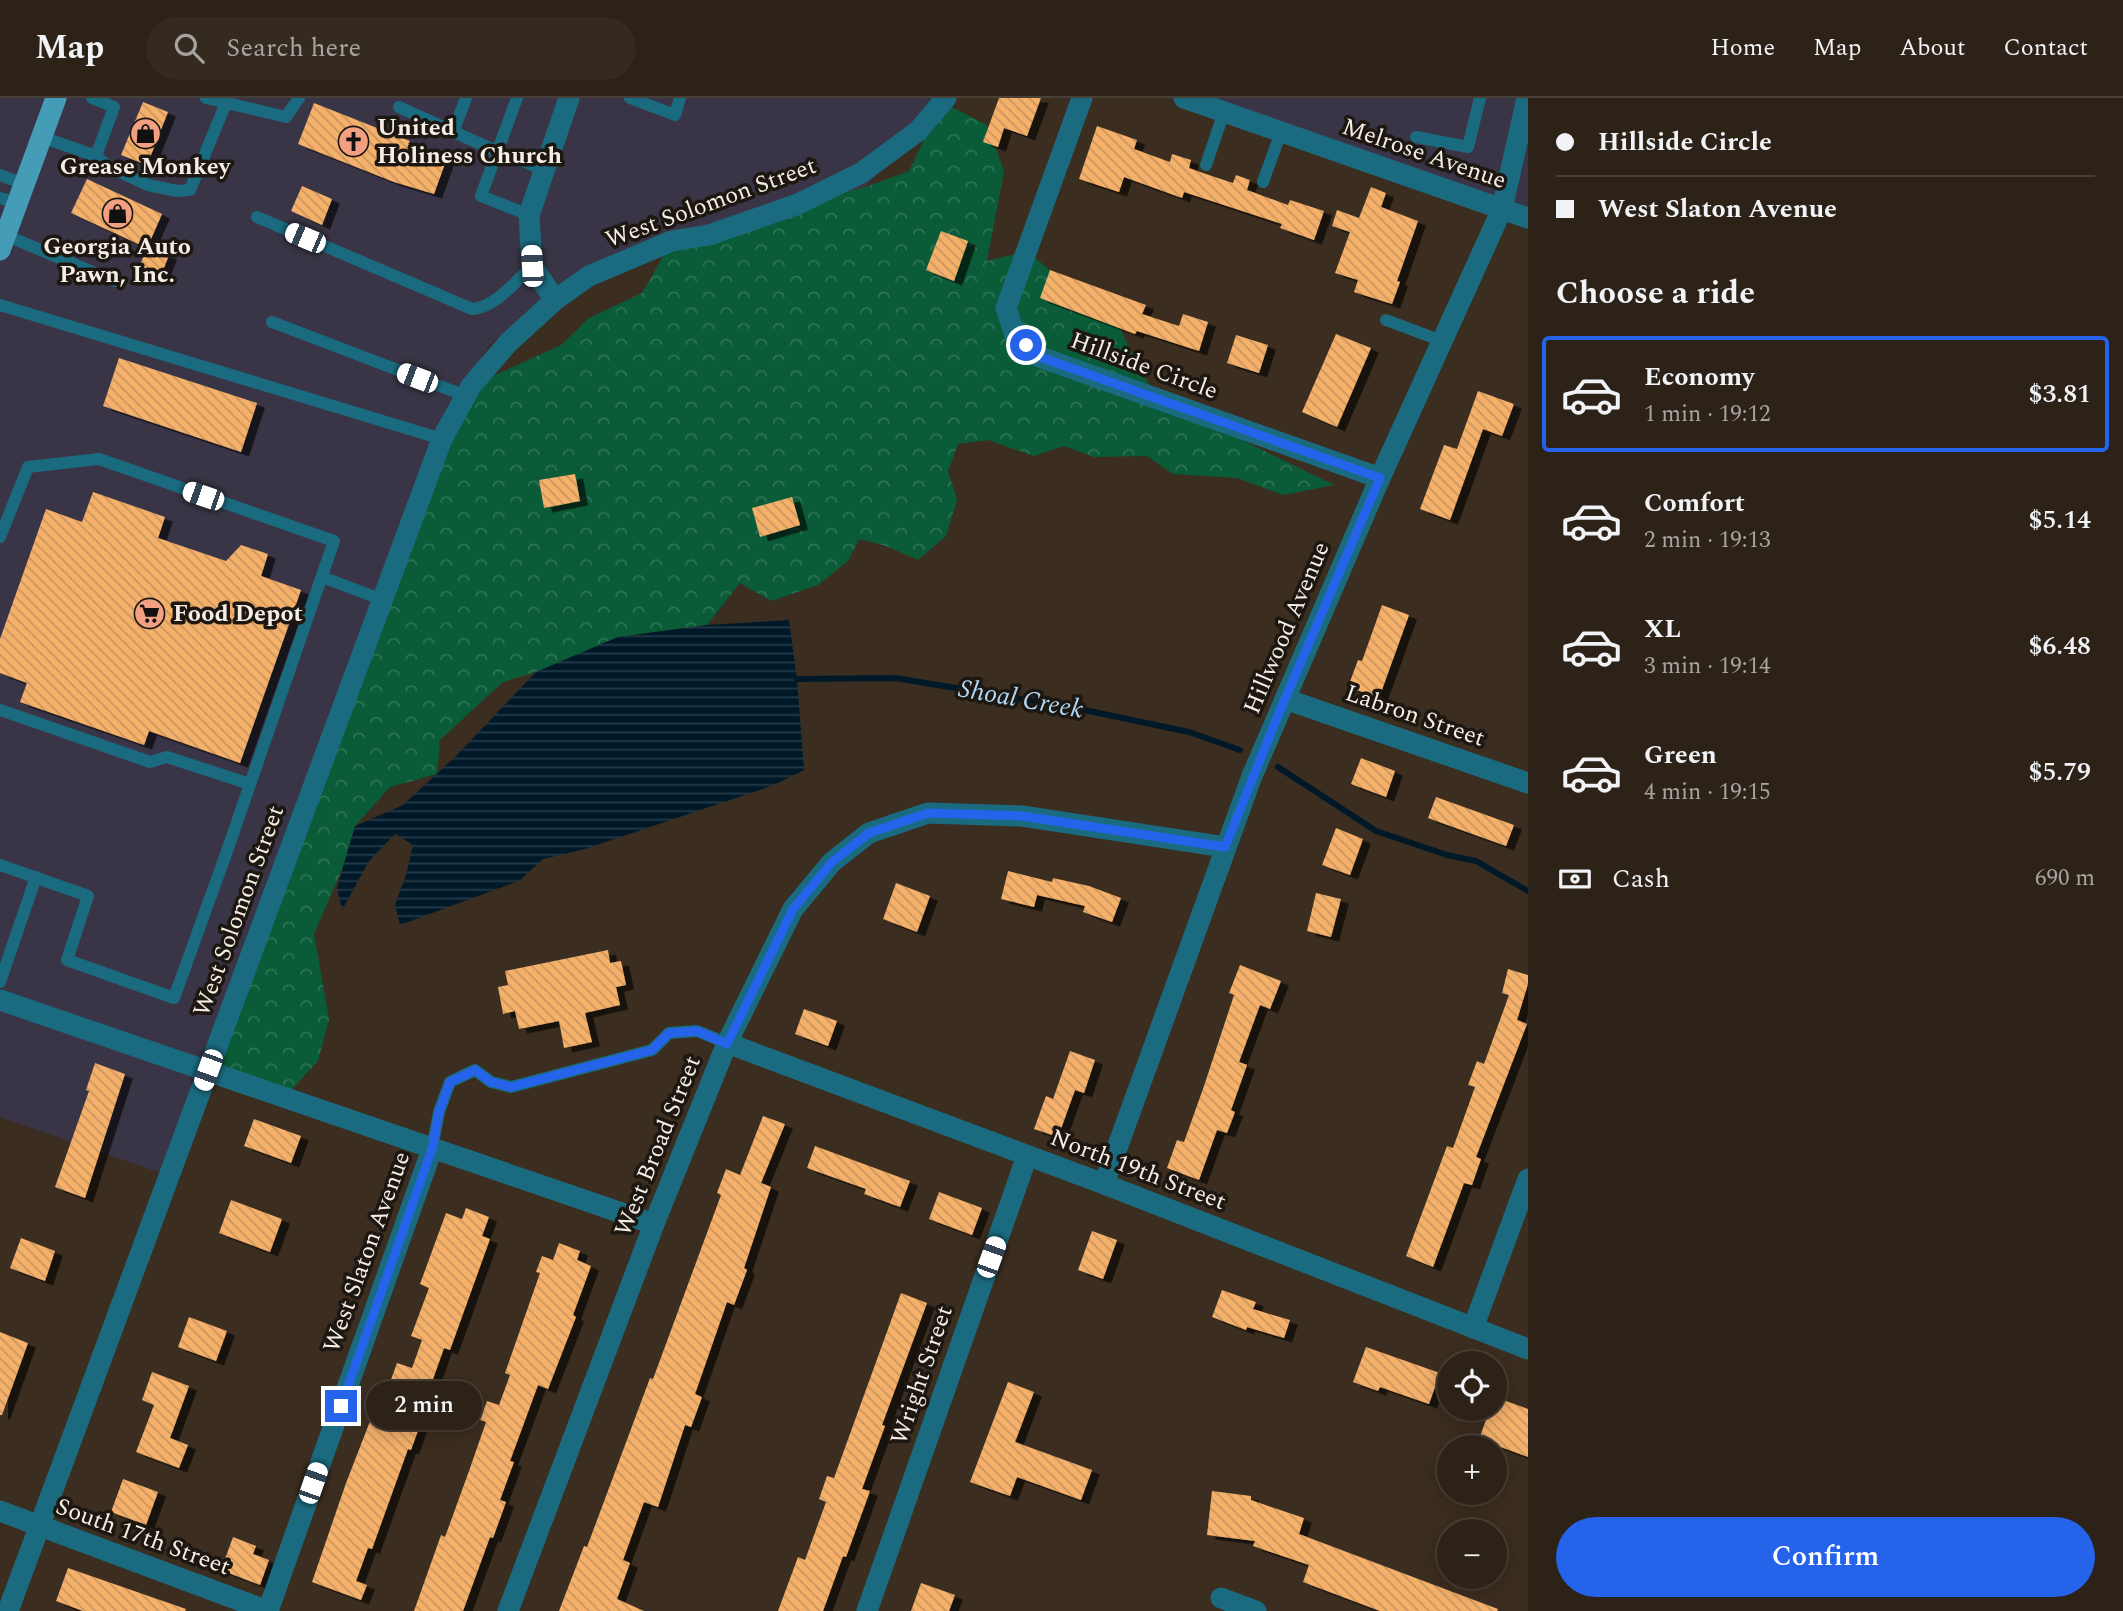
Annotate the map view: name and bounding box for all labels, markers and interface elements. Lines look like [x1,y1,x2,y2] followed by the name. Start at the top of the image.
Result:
[146,17,636,80] search box
[35,23,104,73] text: Map
[226,28,361,68] text: Search here
[170,29,208,67] icon: search
[1710,30,1775,66] text: Home
[1813,30,1861,66] text: Map
[1899,30,1965,66] text: About
[2003,30,2088,66] text: Contact
[1337,109,1511,199] street label: Melrose Avenue
[377,110,562,174] place label: United Holiness Church
[128,116,162,150] shop icon: Grease Monkey
[1598,122,1772,162] text: Hillside Circle
[337,125,371,159] church icon: United Holiness Church
[601,148,821,258] street label: West Solomon Street
[60,149,232,185] place label: Grease Monkey
[1598,189,1837,229] text: West Slaton Avenue
[100,196,134,230] shop icon: Georgia Auto Pawn, Inc.
[282,220,329,256] car
[43,229,191,293] place label: Georgia Auto Pawn, Inc.
[521,244,544,288] car
[1556,269,1755,318] text: Choose a ride
[1065,323,1223,409] street label: Hillside Circle
[1010,329,1042,361] route start
[1644,357,1754,397] text: Economy
[394,361,441,395] car
[1560,363,1623,426] icon: car
[2028,374,2091,414] text: $3.81
[1644,397,1771,432] text: 1 min · 19:12
[180,479,227,513] car
[1644,483,1745,523] text: Comfort
[1560,489,1623,552] icon: car
[2028,500,2091,540] text: $5.14
[1644,523,1771,558] text: 2 min · 19:13
[1234,536,1340,720] street label: Hillwood Avenue
[173,596,303,632] place label: Food Depot
[133,597,167,631] supermarket icon: Food Depot
[1644,609,1681,649] text: XL
[1560,615,1623,678] icon: car
[2028,626,2091,666] text: $6.48
[1644,649,1771,684] text: 3 min · 19:14
[955,668,1087,730] water label: Shoal Creek
[1340,675,1490,757] street label: Labron Street
[1644,735,1717,775] text: Green
[1560,741,1623,804] icon: car
[2028,752,2091,792] text: $5.79
[1644,775,1771,810] text: 4 min · 19:15
[184,801,294,1021] street label: West Solomon Street
[1612,859,1670,899] text: Cash
[1556,860,1594,898] icon: cash
[2035,861,2095,896] text: 690 m
[191,1047,226,1093] car
[605,1050,711,1242] street label: West Broad Street
[1045,1120,1231,1220] street label: North 19th Street
[314,1146,420,1358] street label: West Slaton Avenue
[974,1234,1009,1280] car
[881,1301,963,1449] street label: Wright Street
[1437,1351,1507,1589] map controls
[1437,1351,1507,1421] button: locate
[366,1382,481,1430] callout: 2 min
[394,1388,454,1423] text: 2 min
[325,1390,357,1422] route end
[1437,1435,1507,1505] button: +
[297,1460,330,1506] car
[51,1489,235,1585] street label: South 17th Street
[1556,1517,2095,1597] button: Confirm
[1437,1519,1507,1589] button: −

